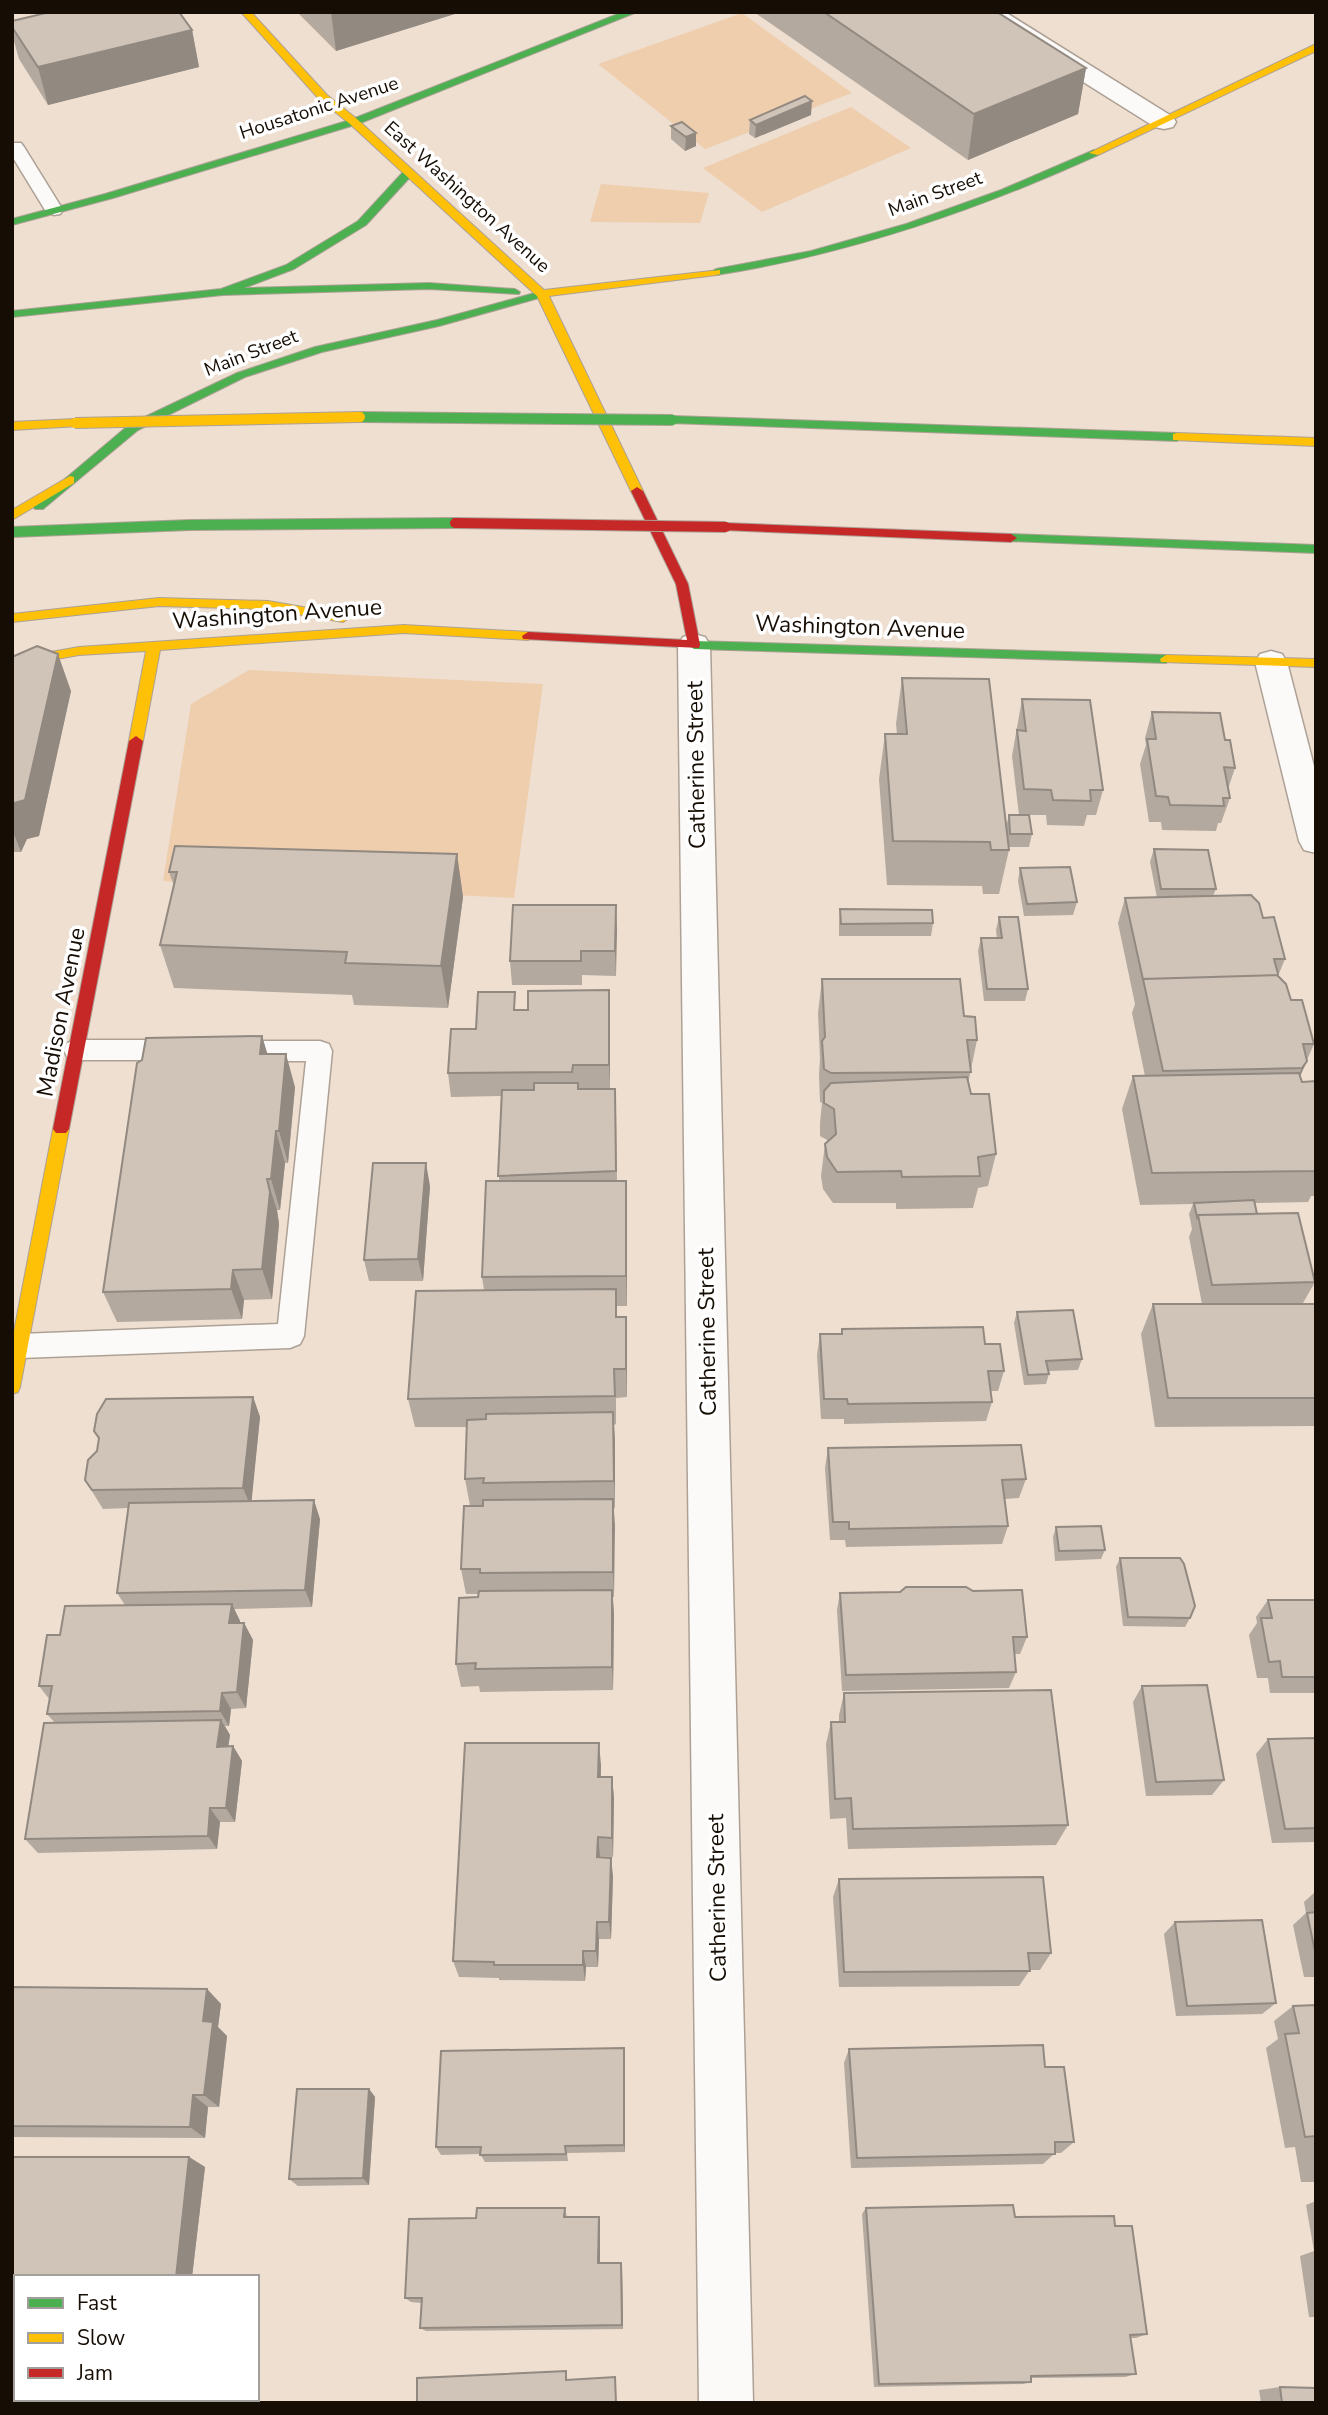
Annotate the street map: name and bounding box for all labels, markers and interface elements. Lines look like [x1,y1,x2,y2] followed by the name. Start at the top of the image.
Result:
[236,70,402,146] street label: Housatonic Avenue
[378,115,556,279] street label: East Washington Avenue
[884,165,986,223] street label: Main Street
[200,323,302,383] street label: Main Street
[171,591,383,637] street label: Washington Avenue
[754,608,966,646] street label: Washington Avenue
[679,680,713,849] street label: Catherine Street
[29,925,93,1099] street label: Madison Avenue
[690,1247,724,1416] street label: Catherine Street
[700,1813,734,1982] street label: Catherine Street
[14,2275,259,2401] legend
[77,2289,117,2317] text: Fast
[77,2324,126,2352] text: Slow
[76,2359,113,2387] text: Jam

